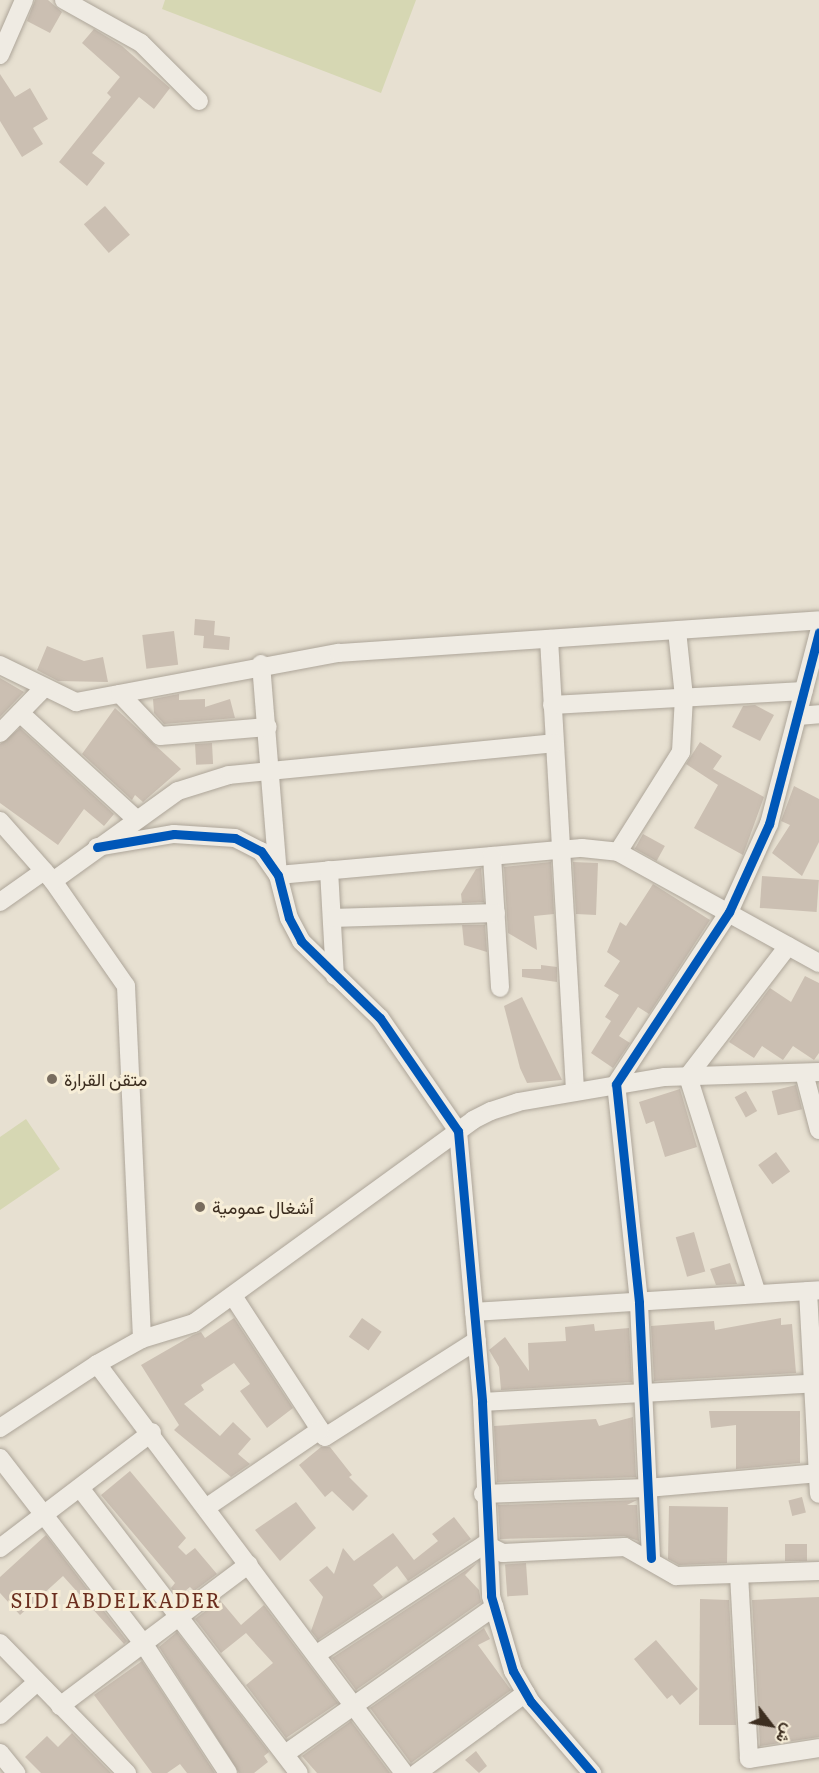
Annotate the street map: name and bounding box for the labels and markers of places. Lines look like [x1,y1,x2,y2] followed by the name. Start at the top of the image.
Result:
[64,1068,147,1090] place label: متقن القرارة
[45,1072,59,1086] marker: متقن القرارة
[212,1196,314,1218] place label: أشغال عمومية
[193,1200,207,1214] marker: أشغال عمومية

